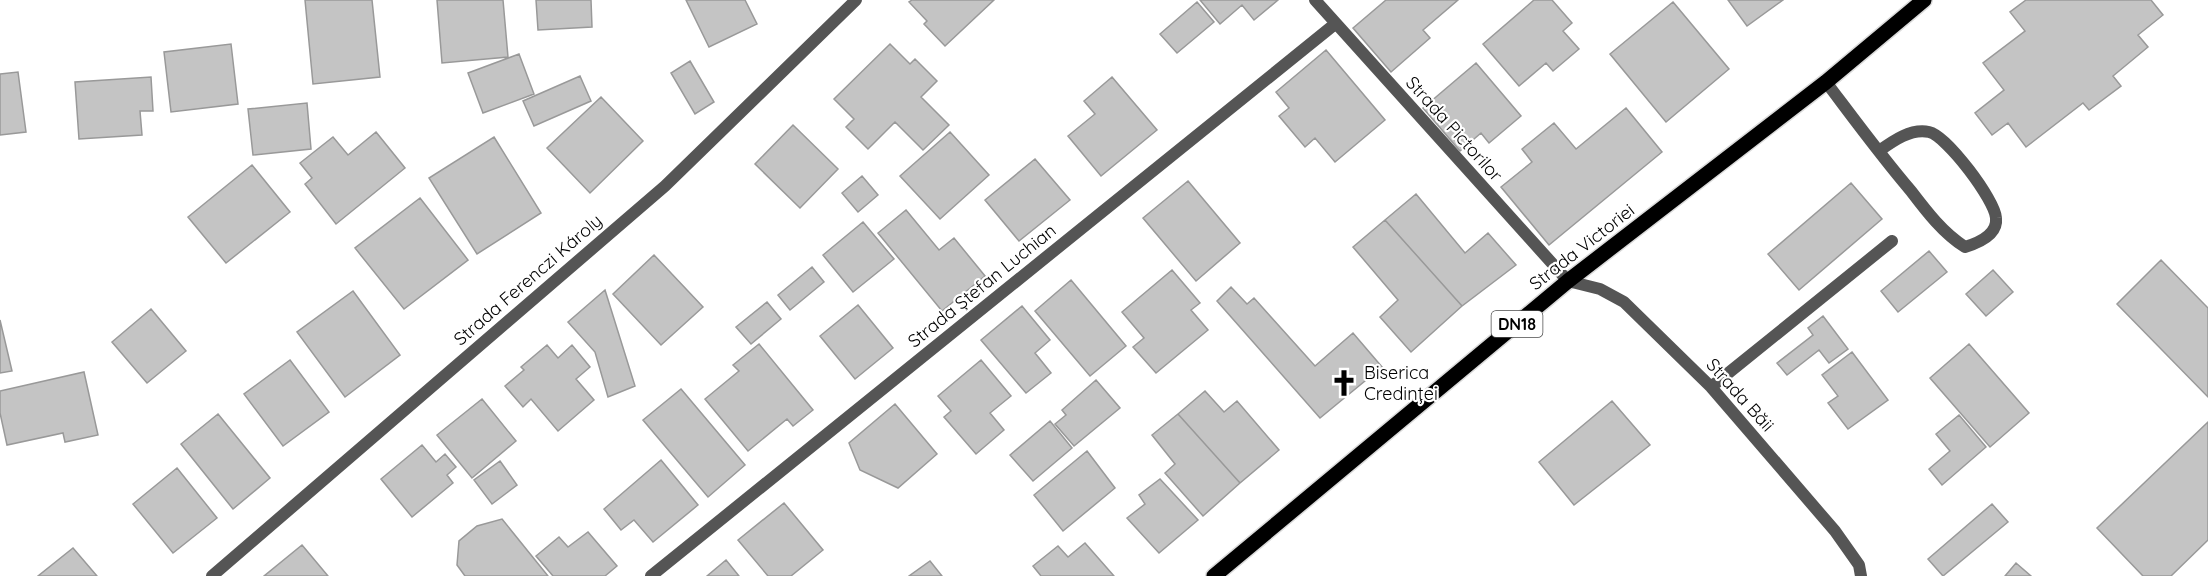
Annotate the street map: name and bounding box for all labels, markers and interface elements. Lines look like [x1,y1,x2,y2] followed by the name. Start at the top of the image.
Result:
[1401,71,1508,186] street label: Strada Pictorilor
[1524,198,1639,295] street label: Strada Victoriei
[449,209,607,350] street label: Strada Ferenczi Károly
[903,219,1060,352] street label: Strada Ștefan Luchian
[1492,311,1543,337] road number: DN18
[1701,353,1779,436] street label: Strada Băii
[1364,361,1438,405] place label: Biserica Credinței
[1329,368,1359,398] church icon: Biserica Credinței

